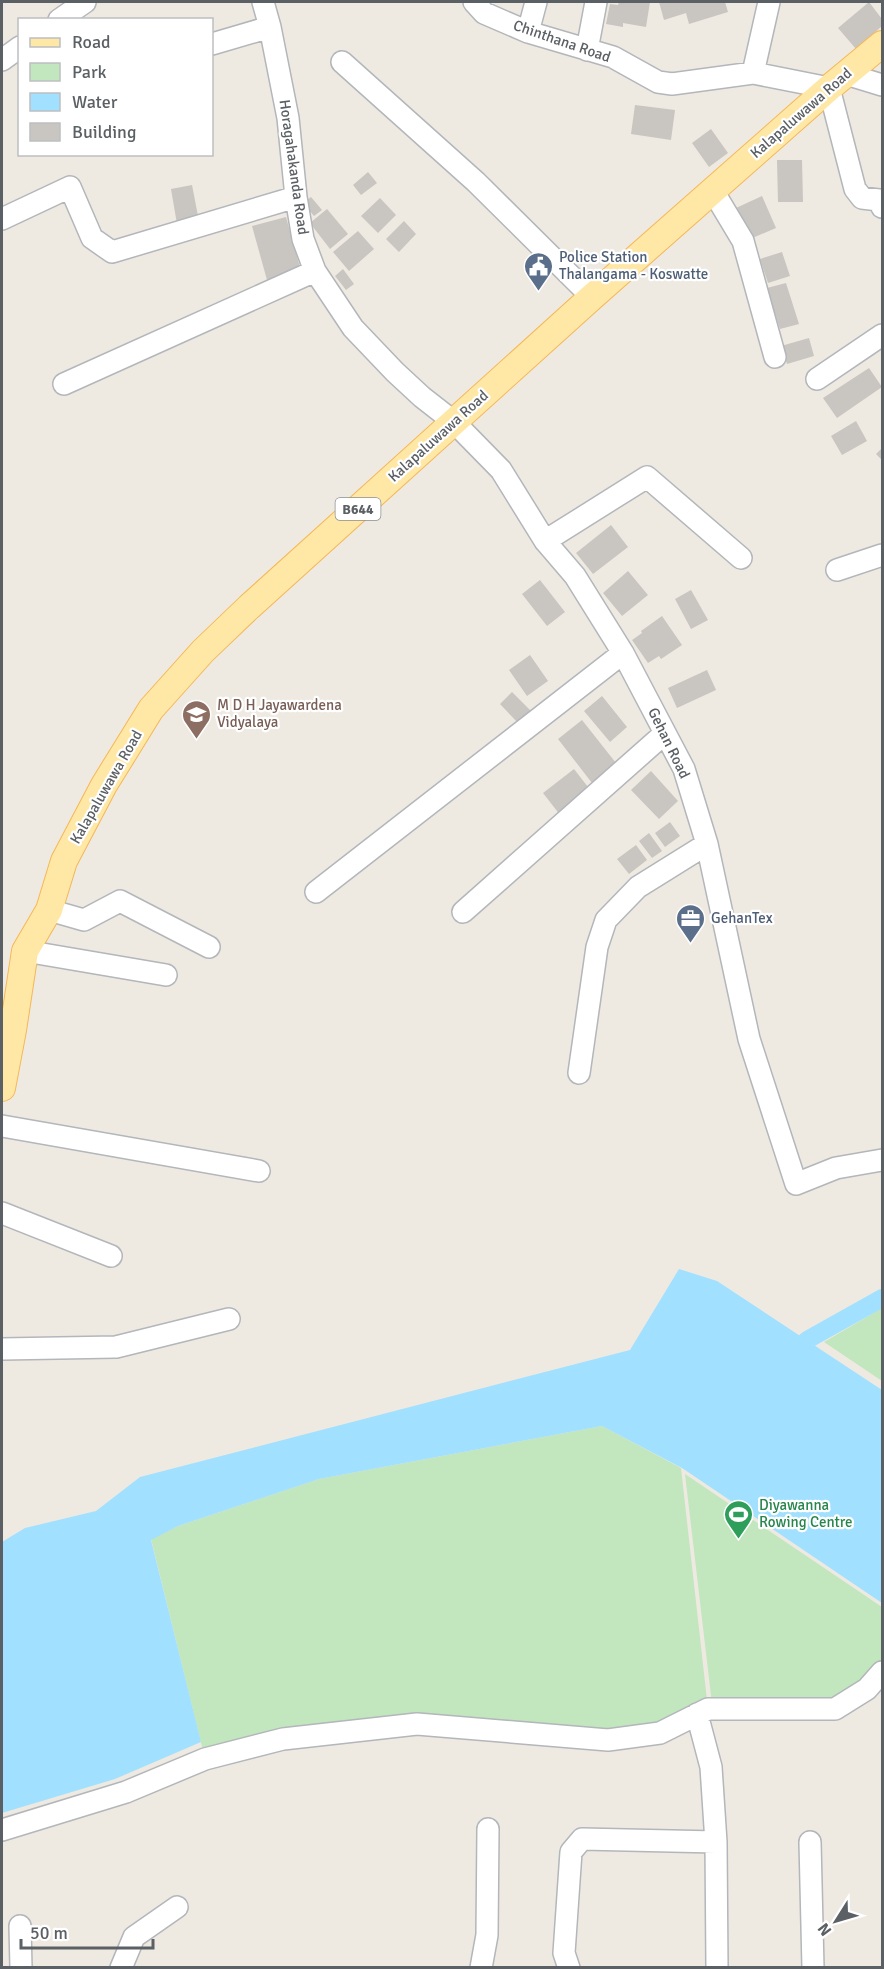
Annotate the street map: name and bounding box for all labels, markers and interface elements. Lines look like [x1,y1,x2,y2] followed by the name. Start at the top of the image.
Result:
[511,16,613,66] street label: Chinthana Road
[18,18,213,156] legend
[72,31,111,53] text: Road
[72,61,107,83] text: Park
[747,64,855,162] street label: Kalapaluwawa Road
[72,91,118,113] text: Water
[276,98,312,236] street label: Horagahakanda Road
[72,121,136,143] text: Building
[559,248,708,283] place label: Police Station Thalangama - Koswatte
[522,250,554,292] public building icon: Police Station Thalangama - Koswatte
[384,386,492,486] street label: Kalapaluwawa Road
[336,498,380,520] road number: B644
[217,696,342,731] place label: M D H Jayawardena Vidyalaya
[180,698,212,740] school or university icon: M D H Jayawardena Vidyalaya
[644,705,694,781] street label: Gehan Road
[66,727,146,847] street label: Kalapaluwawa Road
[674,902,706,944] office icon: GehanTex
[711,909,773,927] place label: GehanTex
[759,1496,853,1531] place label: Diyawanna Rowing Centre
[722,1498,754,1540] sports icon: Diyawanna Rowing Centre
[806,1891,866,1951] north arrow
[21,1912,153,1950] scale bar
[813,1919,836,1940] text: N
[30,1922,68,1944] text: 50 m

